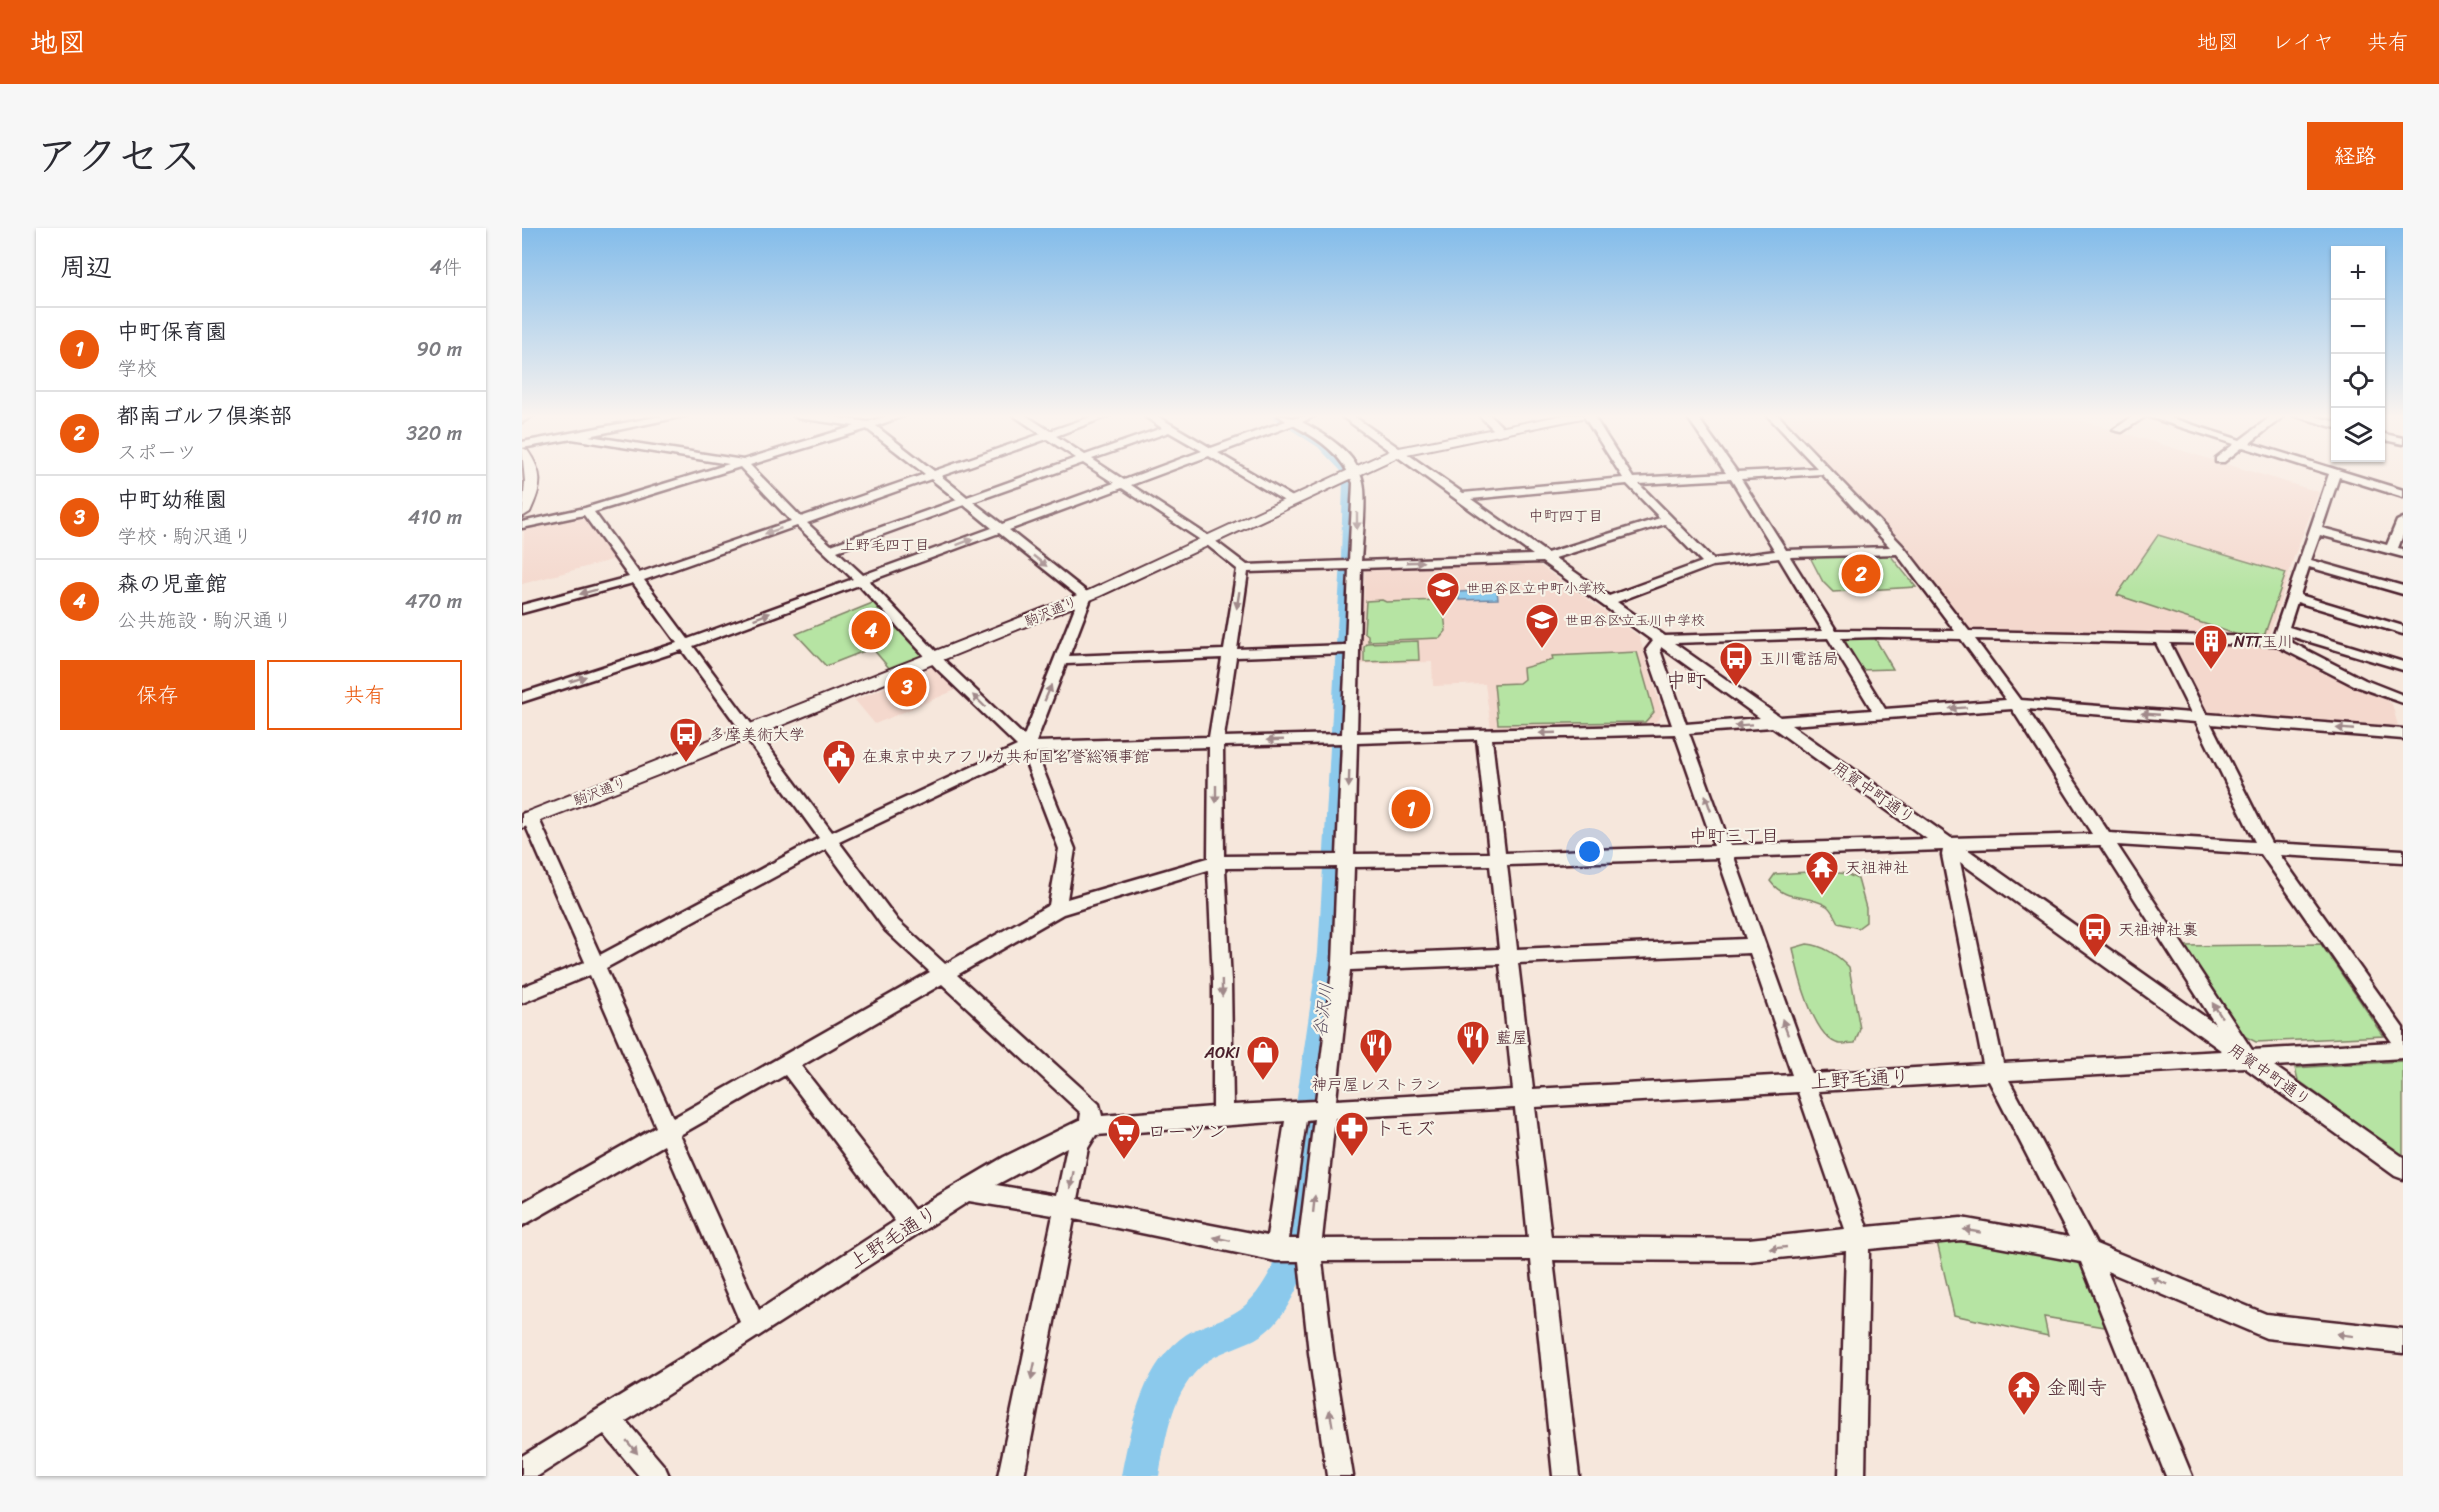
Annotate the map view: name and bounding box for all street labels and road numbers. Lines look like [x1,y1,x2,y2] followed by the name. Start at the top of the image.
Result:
[1021,589,1082,634] street label: 駒沢通り
[1826,753,1921,832] street label: 用賀中町通り
[570,770,631,813] street label: 駒沢通り
[2222,1035,2317,1114] street label: 用賀中町通り
[1809,1059,1911,1100] street label: 上野毛通り
[842,1196,945,1279] street label: 上野毛通り

